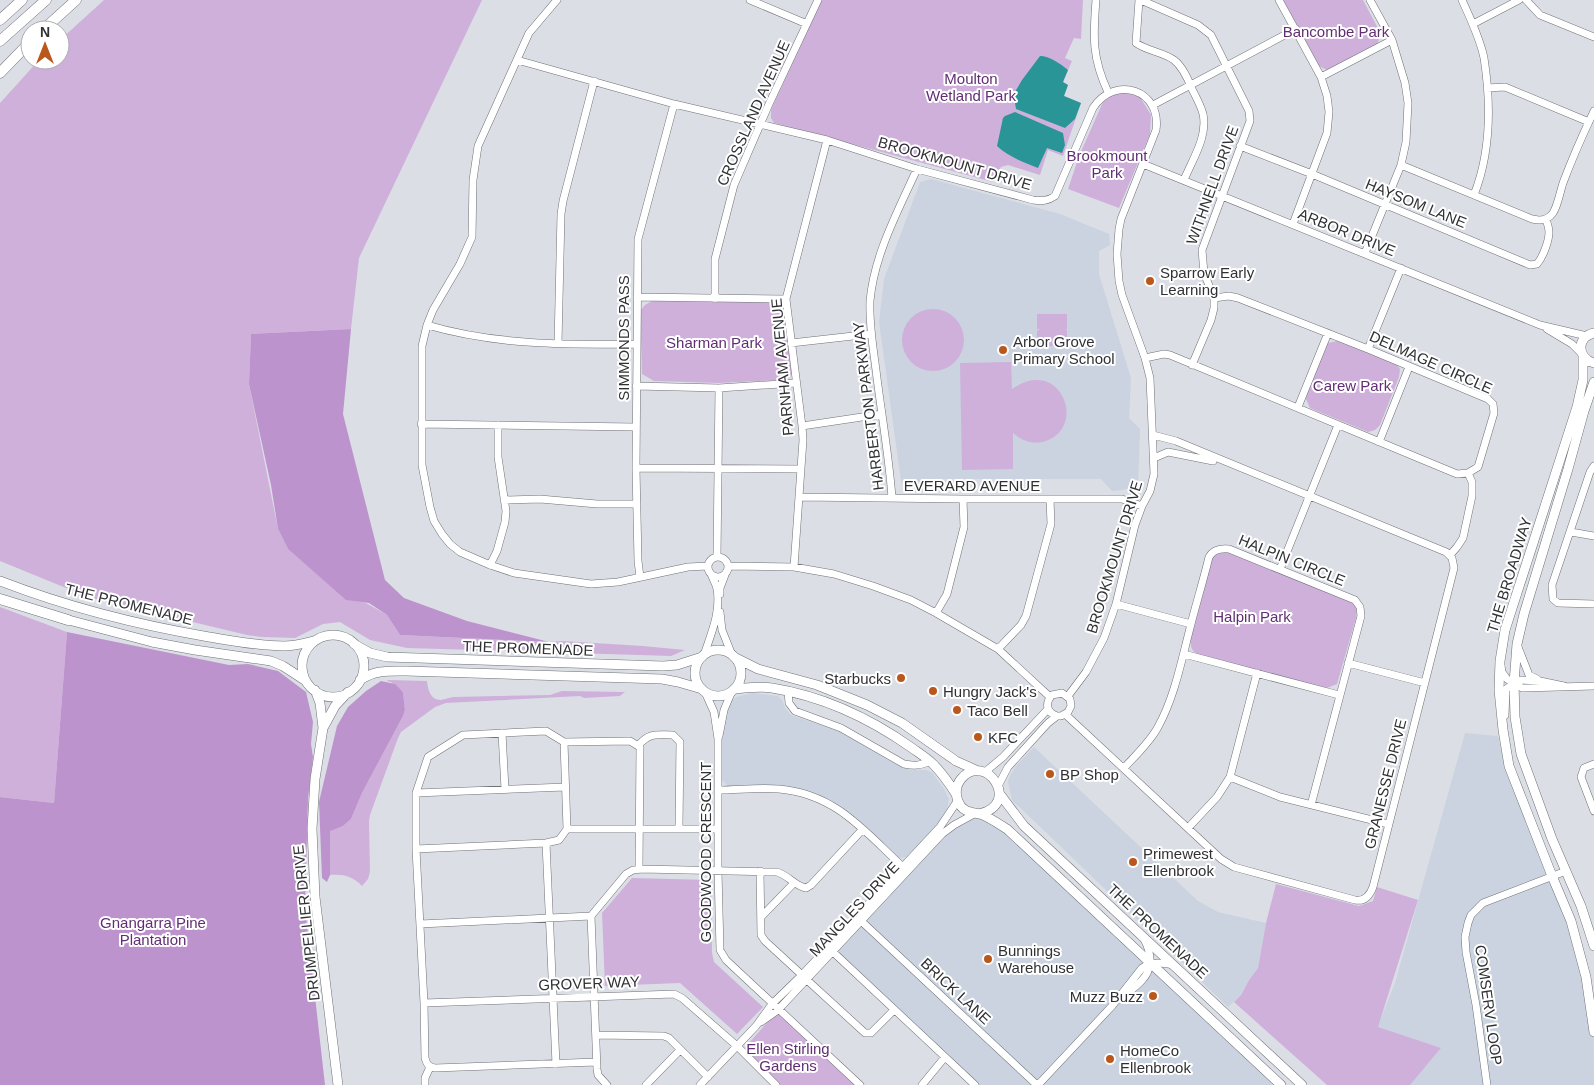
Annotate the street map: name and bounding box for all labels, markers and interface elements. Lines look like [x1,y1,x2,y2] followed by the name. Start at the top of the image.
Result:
[20,20,70,70] north arrow
[1283,23,1390,40] park label: Bancombe Park
[40,24,50,40] text: N
[713,38,793,188] street label: CROSSLAND AVENUE
[926,70,1016,104] park label: Moulton Wetland Park
[1183,123,1241,247] street label: WITHNELL DRIVE
[876,133,1034,193] street label: BROOKMOUNT DRIVE
[1067,147,1148,181] park label: Brookmount Park
[1363,175,1469,231] street label: HAYSOM LANE
[1296,205,1398,259] street label: ARBOR DRIVE
[1160,264,1255,298] place label: Sparrow Early Learning
[615,275,632,401] street label: SIMMONDS PASS
[1144,275,1156,287] marker: Sparrow Early Learning
[768,298,796,436] street label: PARNHAM AVENUE
[849,321,887,491] street label: HARBERTON PARKWAY
[1367,327,1495,397] street label: DELMAGE CIRCLE
[1013,333,1115,367] place label: Arbor Grove Primary School
[666,334,762,351] park label: Sharman Park
[997,344,1009,356] marker: Arbor Grove Primary School
[1313,377,1392,394] park label: Carew Park
[904,477,1040,494] street label: EVERARD AVENUE
[1083,479,1145,635] street label: BROOKMOUNT DRIVE
[1483,515,1535,635] street label: THE BROADWAY
[1236,531,1348,589] street label: HALPIN CIRCLE
[63,580,195,628] street label: THE PROMENADE
[1213,608,1291,625] park label: Halpin Park
[462,637,594,659] street label: THE PROMENADE
[824,670,891,687] place label: Starbucks
[895,672,907,684] marker: Starbucks
[943,683,1037,700] place label: Hungry Jack's
[927,685,939,697] marker: Hungry Jack's
[967,702,1028,719] place label: Taco Bell
[951,704,963,716] marker: Taco Bell
[1361,717,1409,851] street label: GRANESSE DRIVE
[988,729,1018,746] place label: KFC
[972,731,984,743] marker: KFC
[697,762,714,942] street label: GOODWOOD CRESCENT
[1060,766,1119,783] place label: BP Shop
[1044,768,1056,780] marker: BP Shop
[289,844,323,1002] street label: DRUMPELLIER DRIVE
[1143,845,1214,879] place label: Primewest Ellenbrook
[1127,856,1139,868] marker: Primewest Ellenbrook
[806,858,902,960] street label: MANGLES DRIVE
[1104,880,1212,982] street label: THE PROMENADE
[100,914,206,948] park label: Gnangarra Pine Plantation
[998,942,1074,976] place label: Bunnings Warehouse
[1472,944,1506,1066] street label: COMSERV LOOP
[982,953,994,965] marker: Bunnings Warehouse
[918,954,994,1028] street label: BRICK LANE
[538,973,640,993] street label: GROVER WAY
[1070,988,1143,1005] place label: Muzz Buzz
[1147,990,1159,1002] marker: Muzz Buzz
[746,1040,830,1074] park label: Ellen Stirling Gardens
[1120,1042,1191,1076] place label: HomeCo Ellenbrook
[1104,1053,1116,1065] marker: HomeCo Ellenbrook

